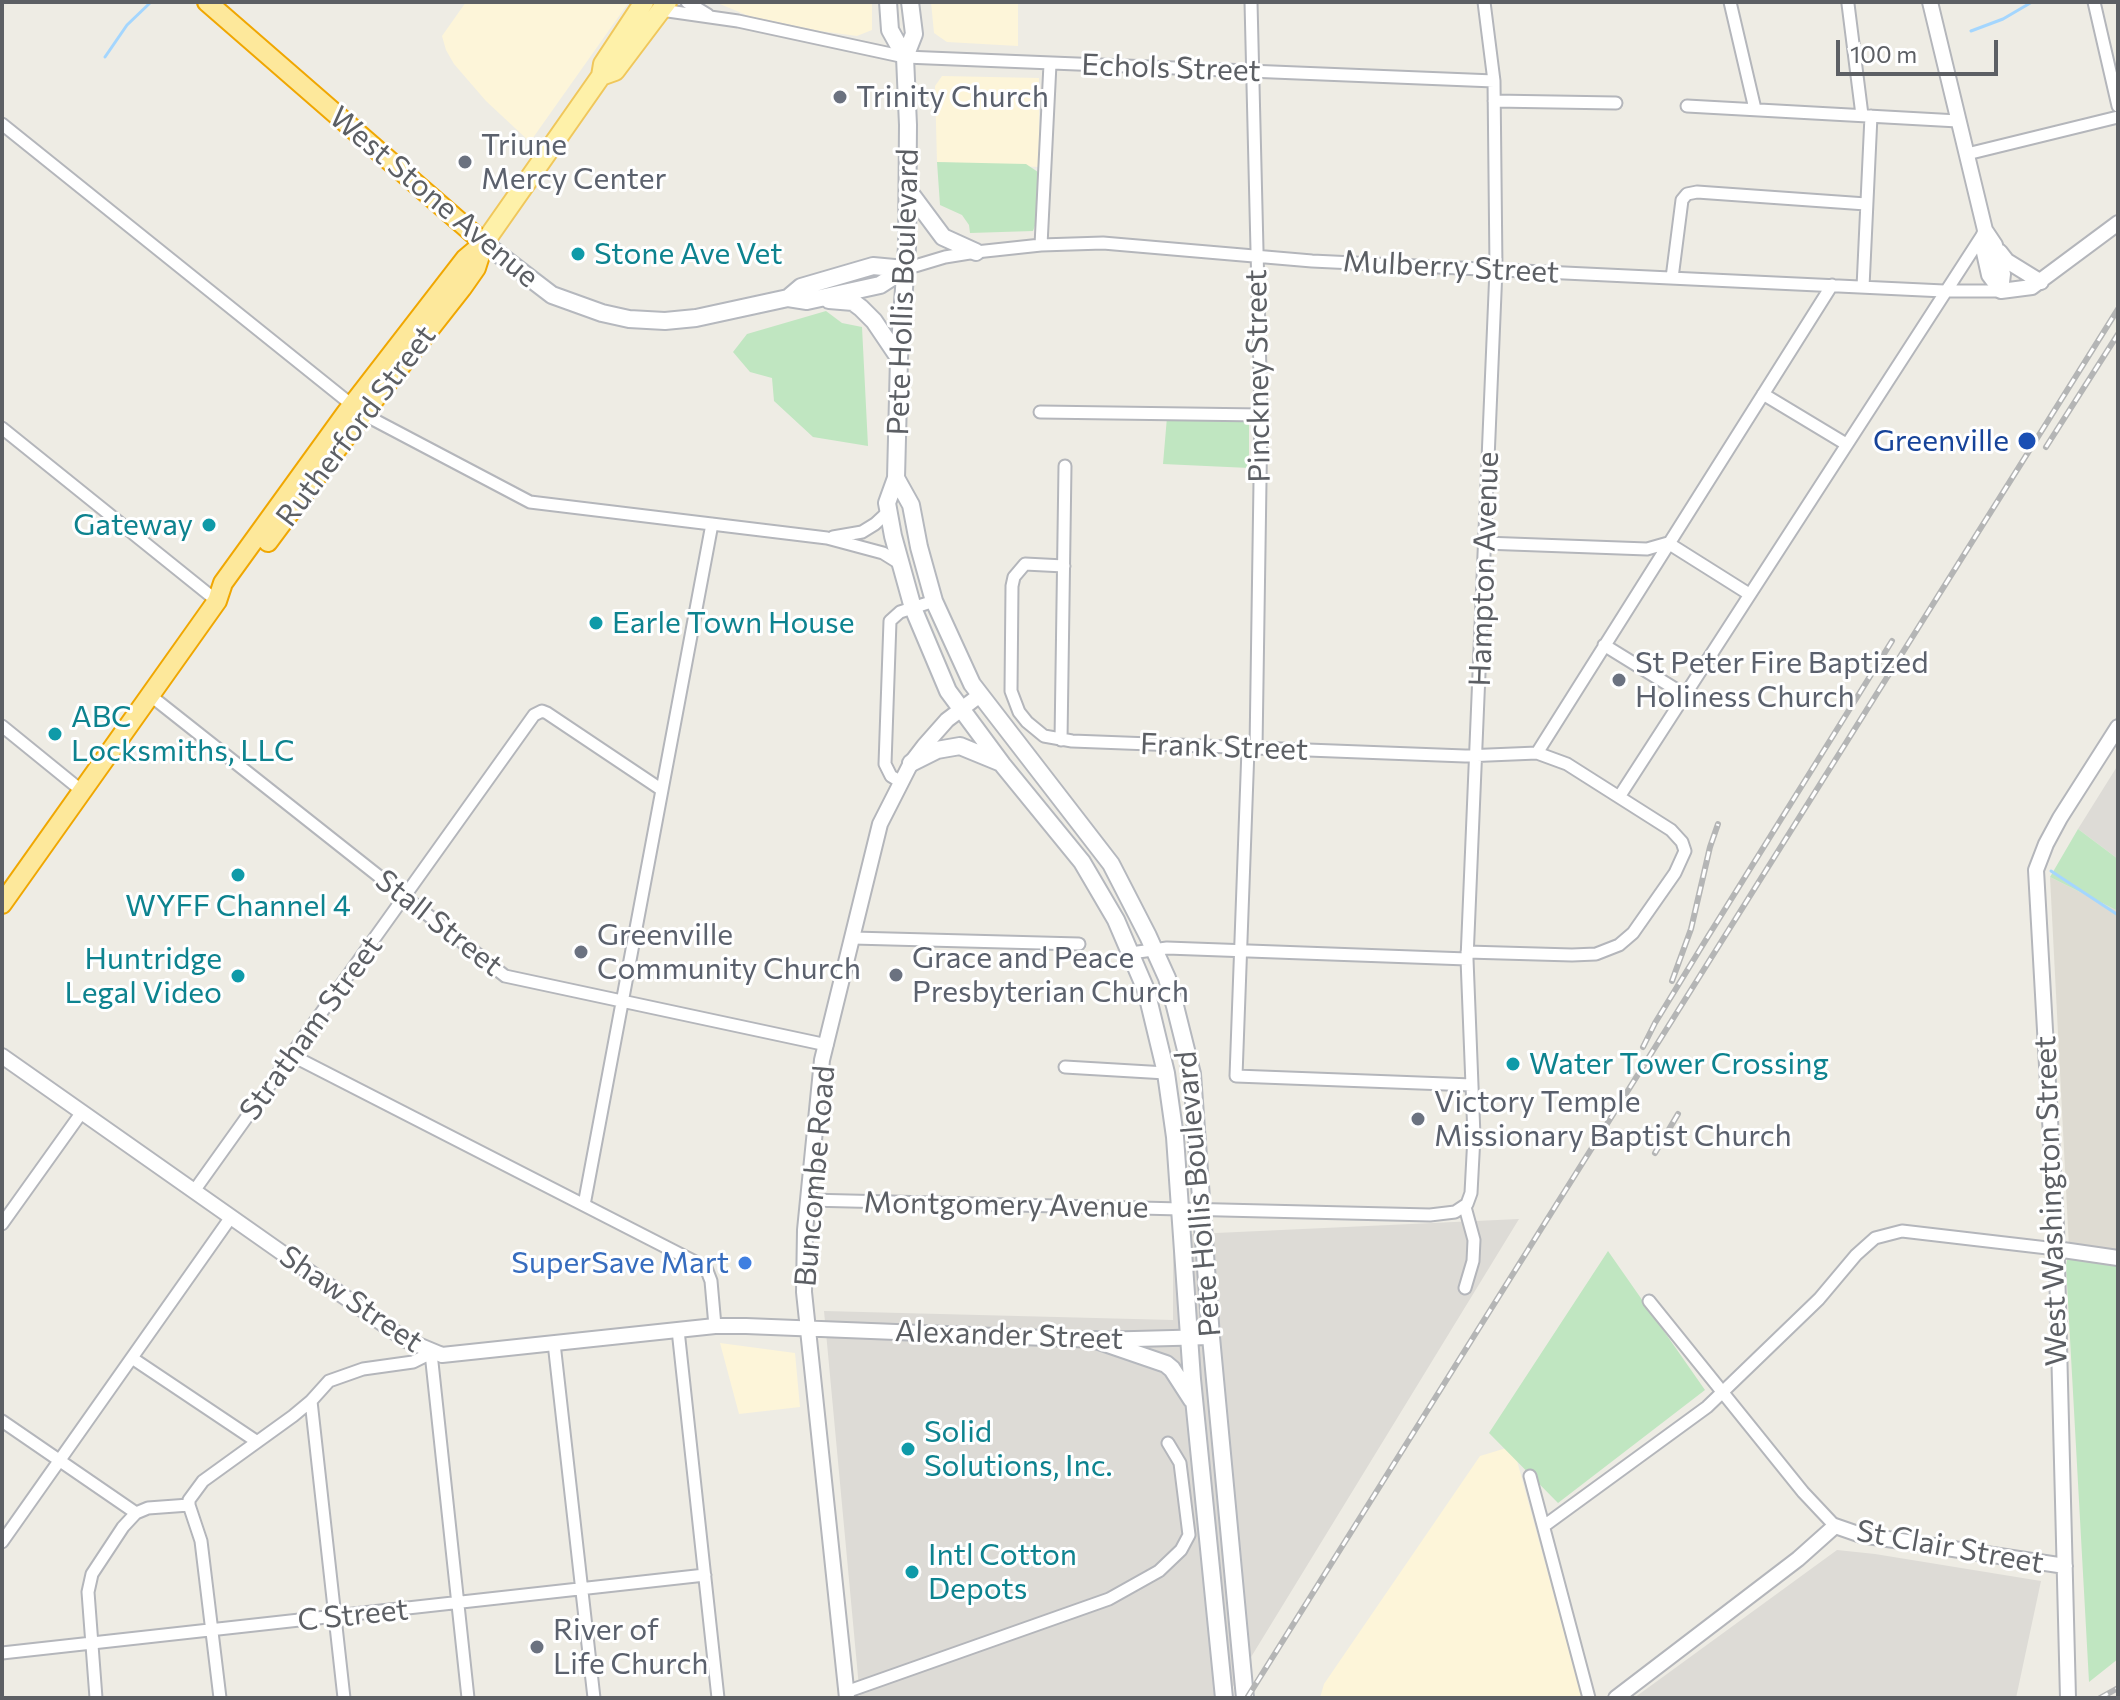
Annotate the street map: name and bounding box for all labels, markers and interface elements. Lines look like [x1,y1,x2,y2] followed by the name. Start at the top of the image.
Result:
[1840,24,2002,74] scale bar
[1850,39,1917,68] text: 100 m
[1081,47,1261,89] street label: Echols Street
[856,79,1049,115] place label: Trinity Church
[831,88,849,106] marker: Trinity Church
[322,99,546,295] street label: West Stone Avenue
[481,127,666,198] place label: Triune Mercy Center
[880,148,926,436] street label: Pete Hollis Boulevard
[456,153,474,171] marker: Triune Mercy Center
[594,236,782,272] place label: Stone Ave Vet
[1342,243,1560,291] street label: Mulberry Street
[569,245,587,263] marker: Stone Ave Vet
[1238,269,1278,483] street label: Pinckney Street
[269,318,443,534] street label: Rutherford Street
[1873,423,2009,459] place label: Greenville
[2016,430,2038,452] marker: Greenville
[1462,451,1506,687] street label: Hampton Avenue
[73,507,193,543] place label: Gateway
[200,516,218,534] marker: Gateway
[612,605,855,641] place label: Earle Town House
[587,614,605,632] marker: Earle Town House
[1635,645,1928,716] place label: St Peter Fire Baptized Holiness Church
[1610,671,1628,689] marker: St Peter Fire Baptized Holiness Church
[71,699,295,770] place label: ABC Locksmiths, LLC
[46,725,64,743] marker: ABC Locksmiths, LLC
[1139,726,1309,768] street label: Frank Street
[368,862,510,984] street label: Stall Street
[229,866,247,884] marker: WYFF Channel 4
[125,888,351,924] place label: WYFF Channel 4
[597,917,861,988] place label: Greenville Community Church
[232,929,390,1127] street label: Stratham Street
[912,940,1189,1010] place label: Grace and Peace Presbyterian Church
[65,941,222,1012] place label: Huntridge Legal Video
[572,943,590,961] marker: Greenville Community Church
[887,966,905,984] marker: Grace and Peace Presbyterian Church
[229,967,247,985] marker: Huntridge Legal Video
[2027,1035,2075,1367] street label: West Washington Street
[1529,1046,1829,1082] place label: Water Tower Crossing
[1168,1049,1228,1339] street label: Pete Hollis Boulevard
[1504,1055,1522,1073] marker: Water Tower Crossing
[787,1064,843,1288] street label: Buncombe Road
[1434,1084,1792,1154] place label: Victory Temple Missionary Baptist Church
[1409,1110,1427,1128] marker: Victory Temple Missionary Baptist Church
[863,1185,1149,1225] street label: Montgomery Avenue
[273,1238,429,1360] street label: Shaw Street
[511,1245,729,1281] place label: SuperSave Mart
[736,1254,754,1272] marker: SuperSave Mart
[894,1313,1124,1357] street label: Alexander Street
[924,1414,1113,1484] place label: Solid Solutions, Inc.
[899,1440,917,1458] marker: Solid Solutions, Inc.
[1854,1513,2046,1581] street label: St Clair Street
[928,1537,1077,1608] place label: Intl Cotton Depots
[903,1563,921,1581] marker: Intl Cotton Depots
[296,1591,410,1639] street label: C Street
[553,1612,709,1682] place label: River of Life Church
[528,1638,546,1656] marker: River of Life Church

